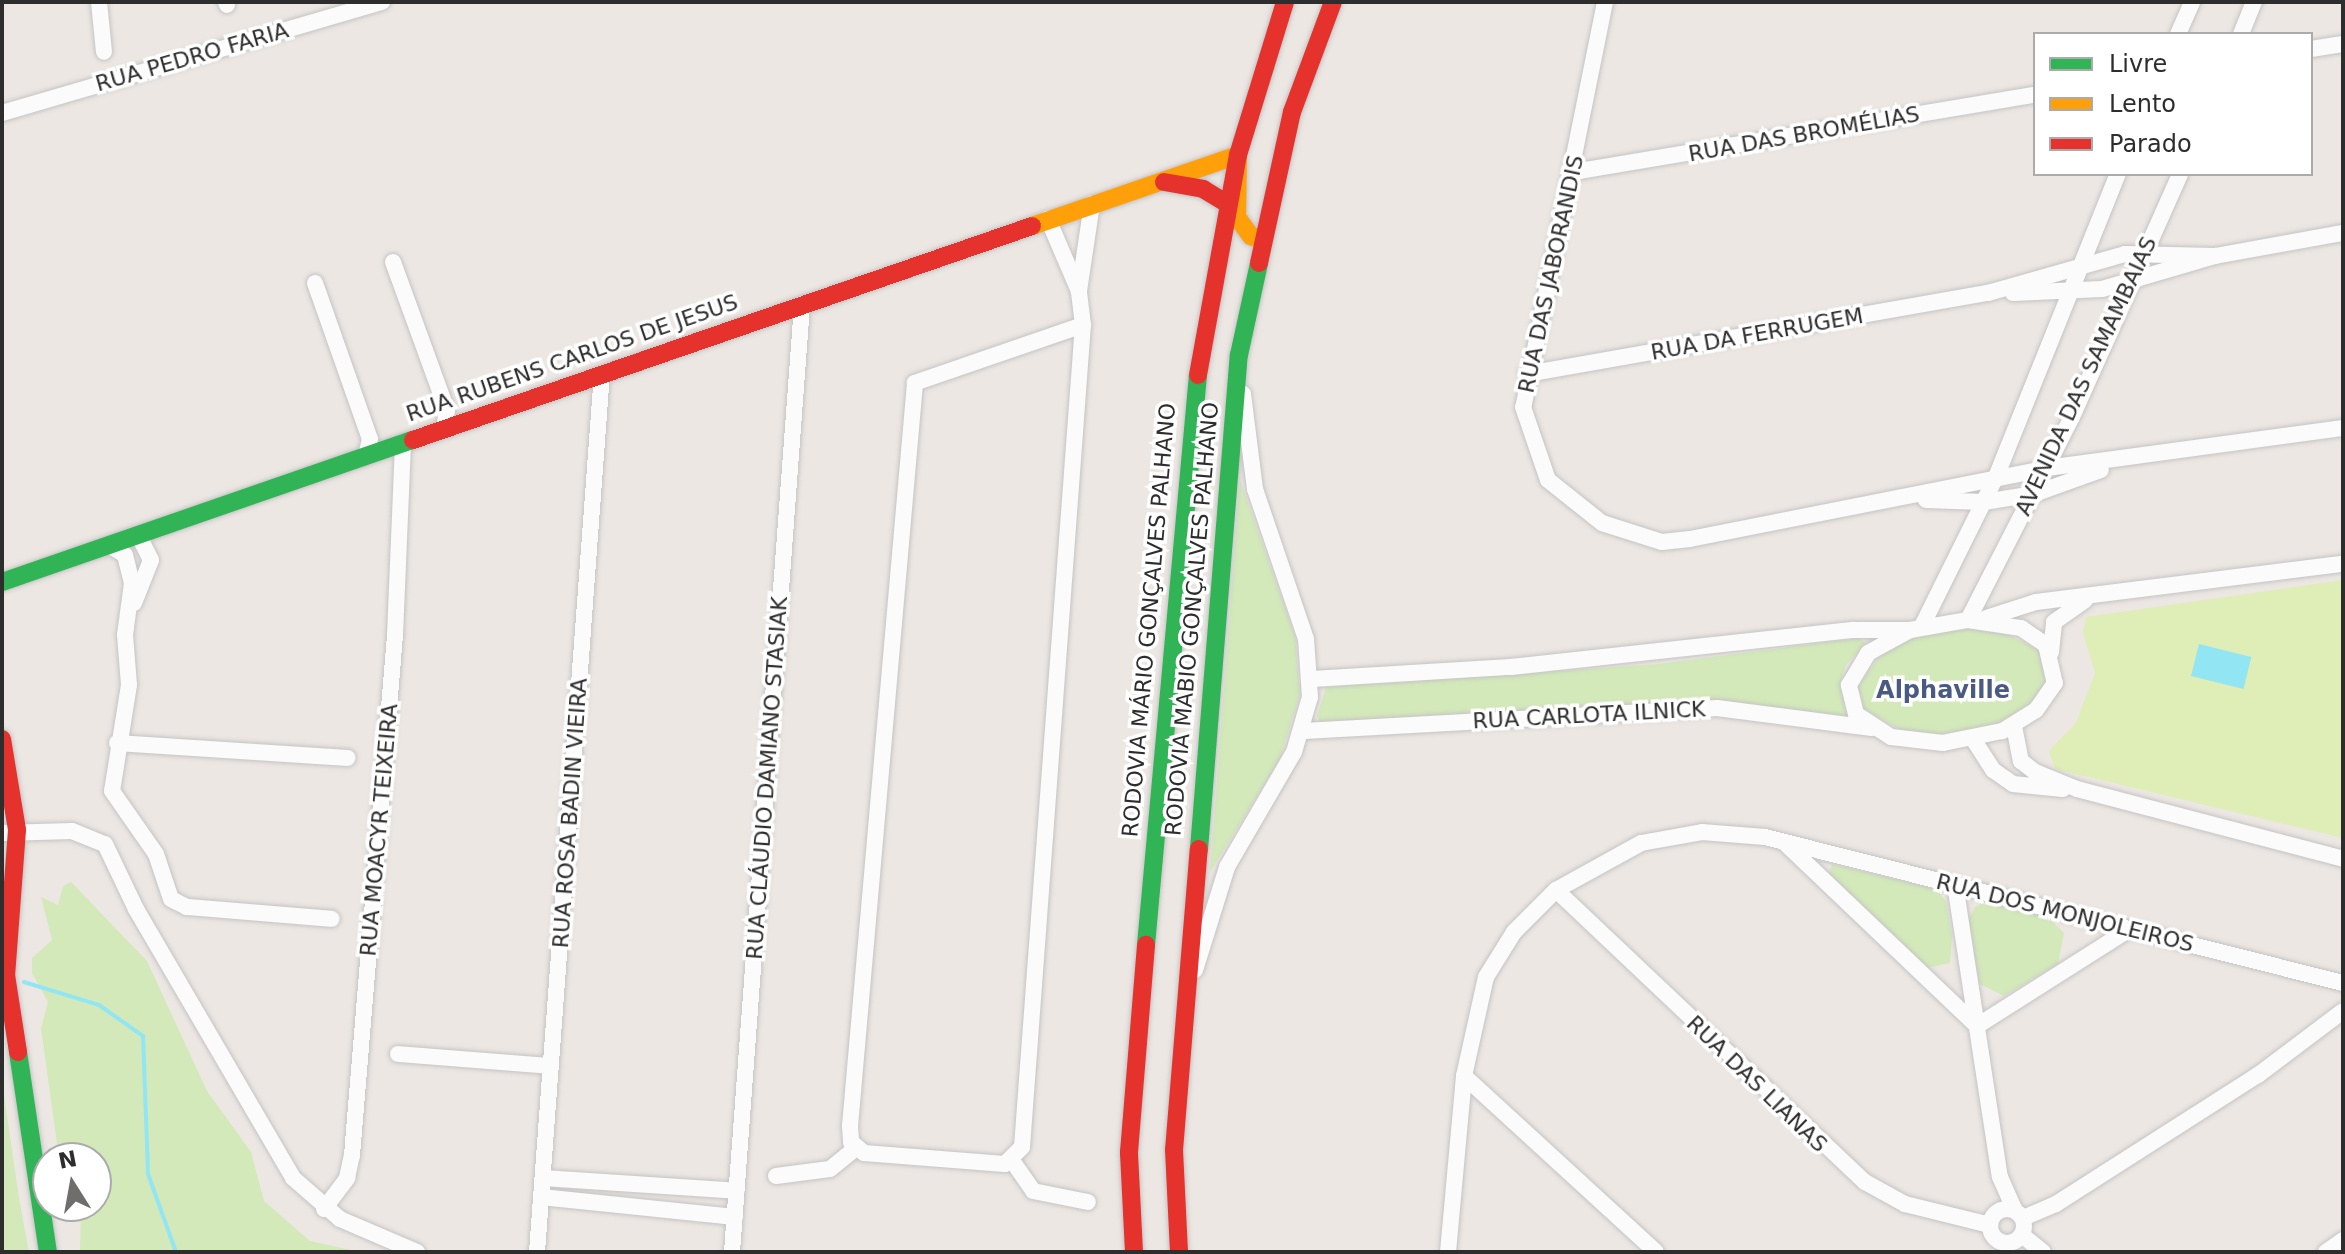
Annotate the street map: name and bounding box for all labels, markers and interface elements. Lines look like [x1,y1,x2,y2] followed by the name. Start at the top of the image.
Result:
[92,17,292,97] street label: RUA PEDRO FARIA
[2033,32,2313,176] legend
[2109,50,2167,78] text: Livre
[2109,90,2176,118] text: Lento
[1686,101,1922,167] street label: RUA DAS BROMÉLIAS
[2109,130,2192,158] text: Parado
[1513,153,1589,395] street label: RUA DAS JABORANDIS
[2010,232,2162,520] street label: AVENIDA DAS SAMAMBAIAS
[403,289,741,427] street label: RUA RUBENS CARLOS DE JESUS
[1649,302,1865,366] street label: RUA DA FERRUGEM
[1160,401,1224,837] street label: RODOVIA MABIO GONÇALVES PALHANO
[1117,402,1181,838] street label: RODOVIA MÁRIO GONÇALVES PALHANO
[741,596,793,960] street label: RUA CLÁUDIO DAMIANO STASIAK
[547,677,593,949] street label: RUA ROSA BADIN VIEIRA
[1876,677,2010,705] district label: Alphaville
[1472,696,1706,734] street label: RUA CARLOTA ILNICK
[355,703,403,957] street label: RUA MOACYR TEIXEIRA
[1934,868,2196,958] street label: RUA DOS MONJOLEIROS
[1681,1010,1833,1158] street label: RUA DAS LIANAS
[32,1142,112,1222] north arrow
[56,1146,79,1174] text: N

